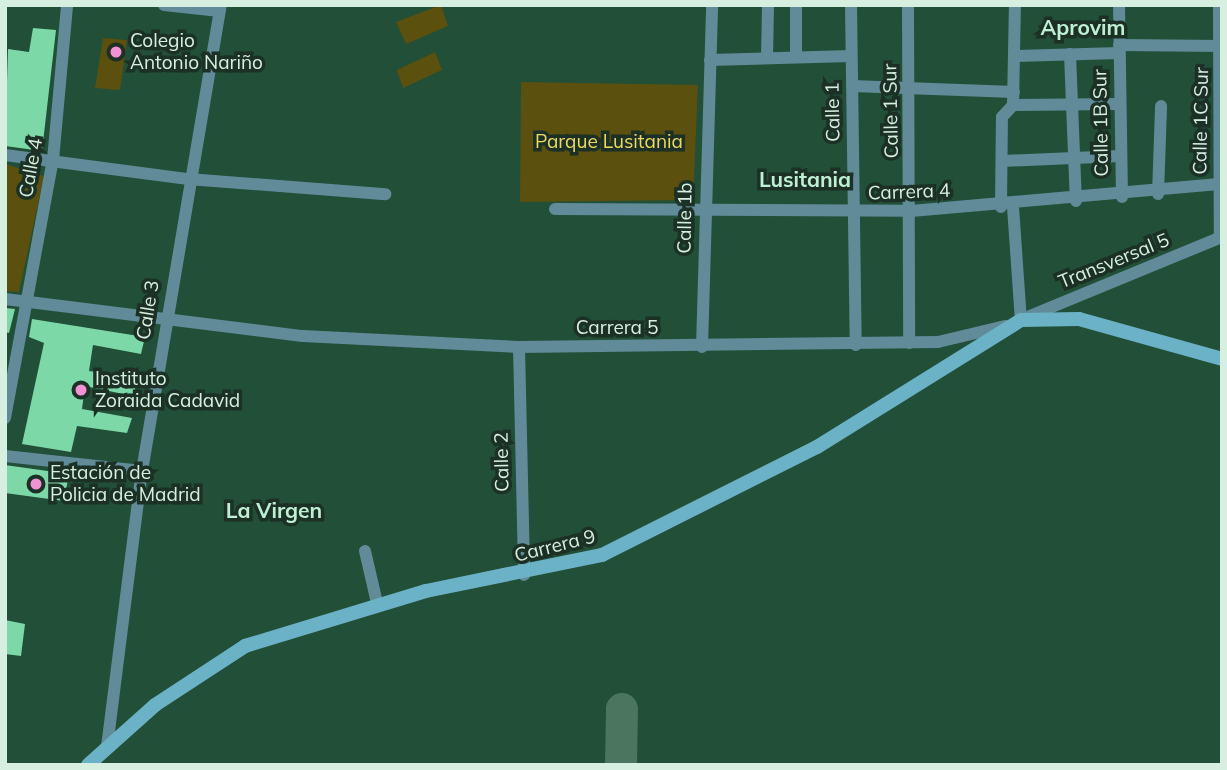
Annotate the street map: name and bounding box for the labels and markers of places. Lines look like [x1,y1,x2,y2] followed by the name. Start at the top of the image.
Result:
[130,30,263,74] place label: Colegio Antonio Nariño
[108,44,124,60] marker: Colegio Antonio Nariño
[95,368,240,412] place label: Instituto Zoraida Cadavid
[73,382,89,398] marker: Instituto Zoraida Cadavid
[50,462,201,506] place label: Estación de Policia de Madrid
[28,476,44,492] marker: Estación de Policia de Madrid

